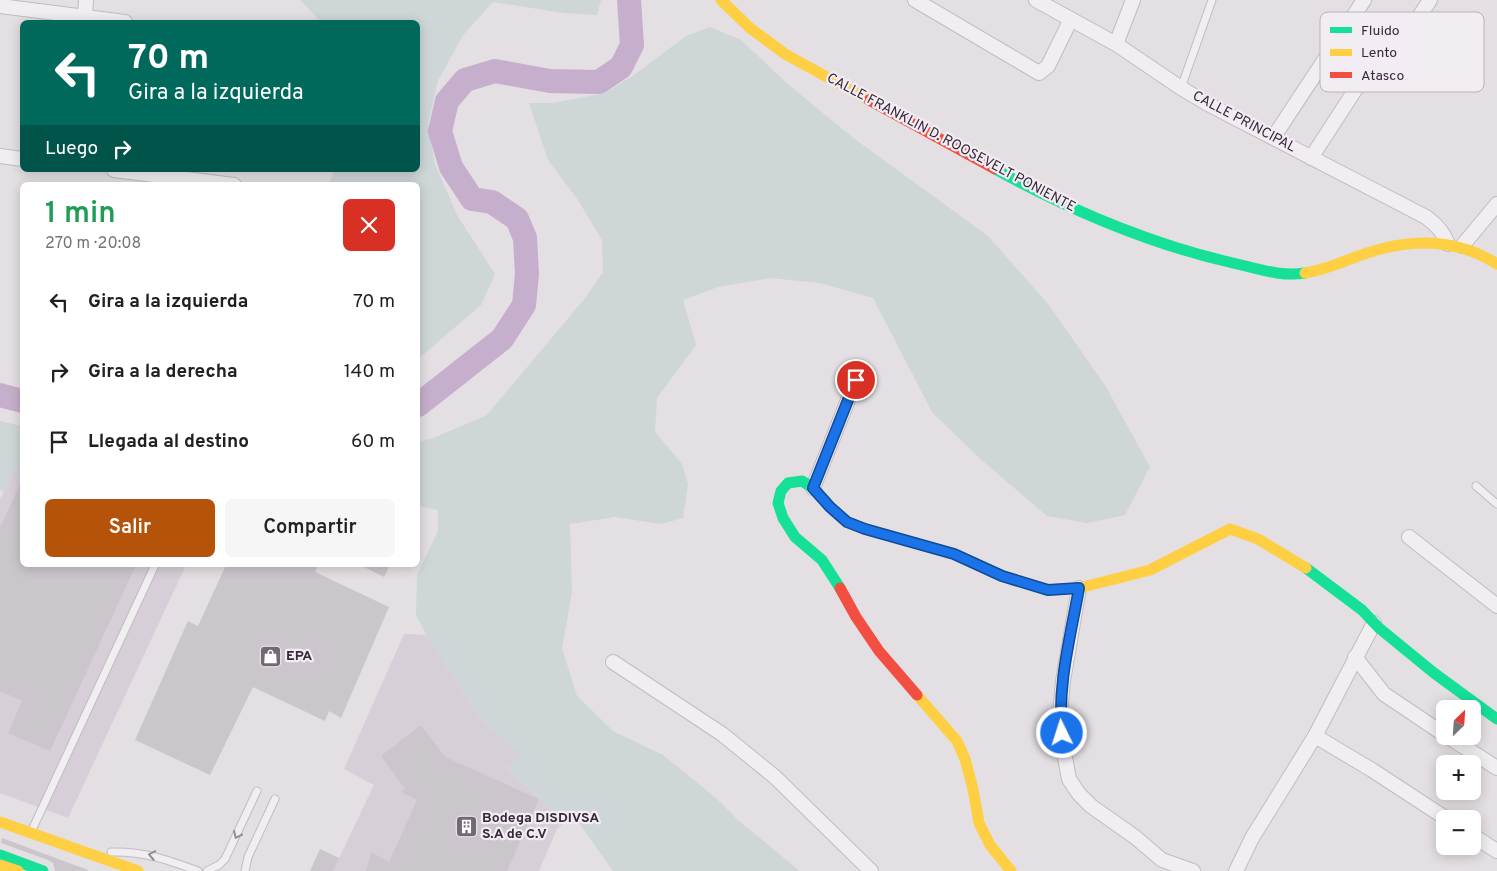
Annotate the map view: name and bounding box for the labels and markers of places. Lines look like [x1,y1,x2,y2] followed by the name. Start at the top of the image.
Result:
[835,359,877,401] pin
[258,644,282,668] shop icon: EPA
[286,648,312,665] place label: EPA
[482,810,599,843] place label: Bodega DISDIVSA S.A de C.V
[454,814,478,838] building icon: Bodega DISDIVSA S.A de C.V

